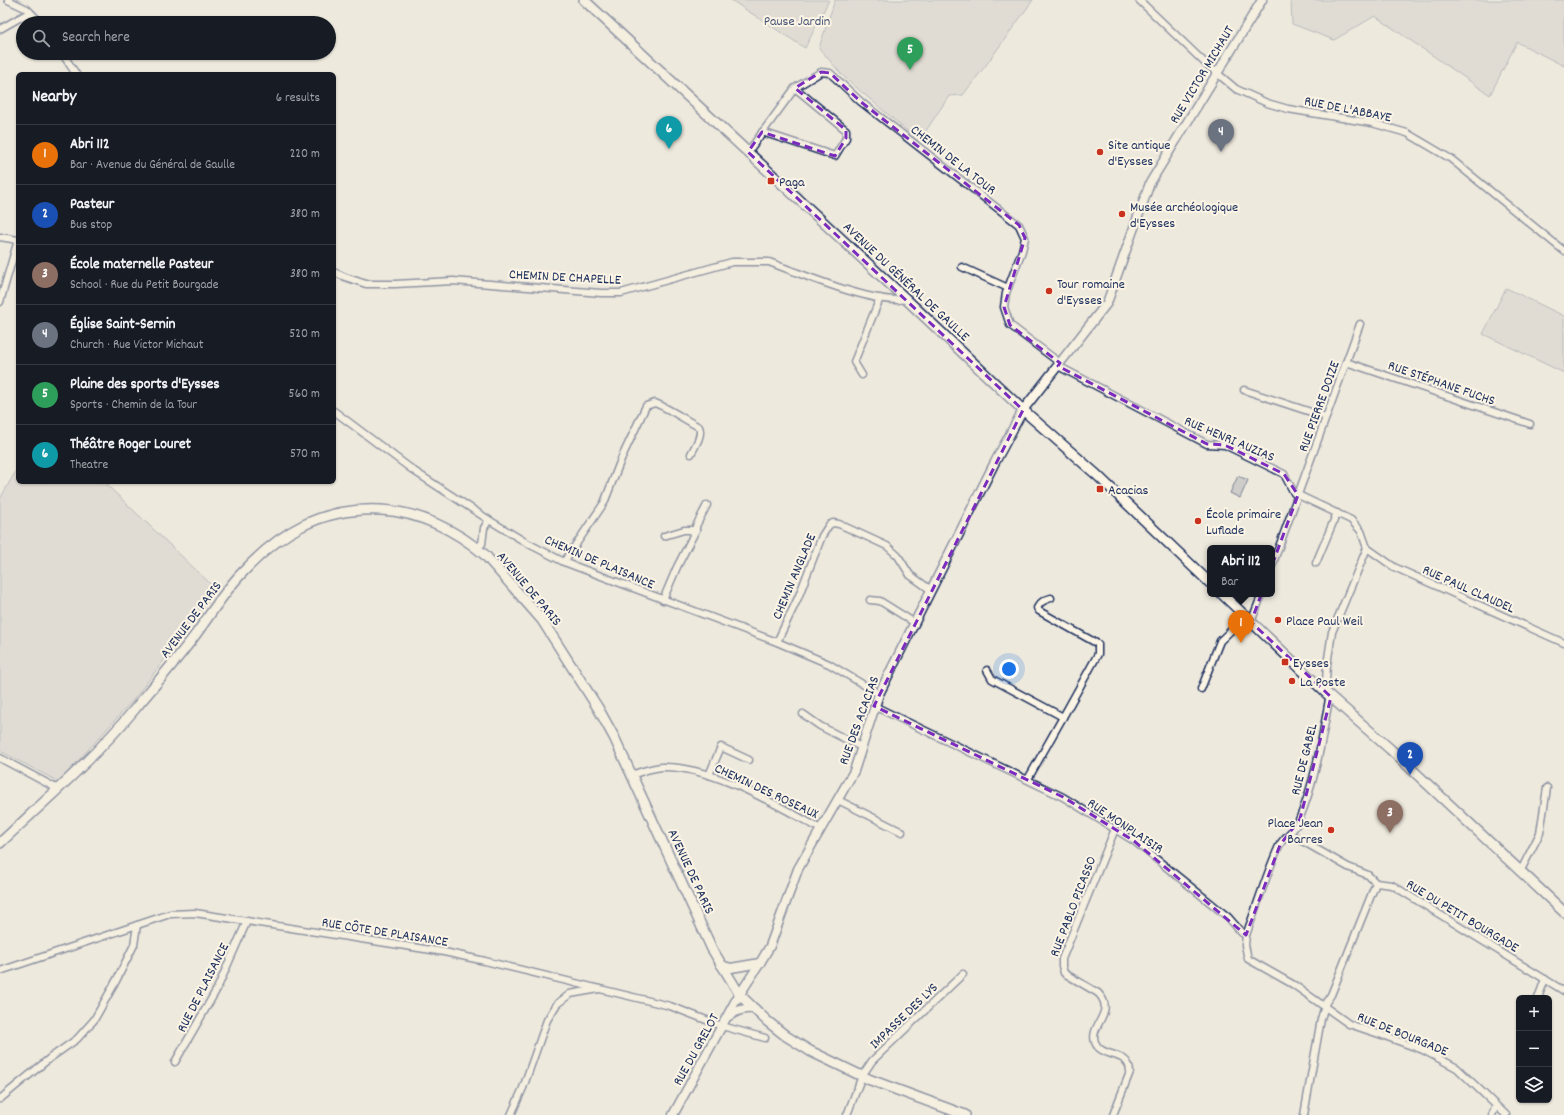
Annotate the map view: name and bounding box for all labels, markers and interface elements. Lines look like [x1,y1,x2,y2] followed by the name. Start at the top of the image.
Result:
[764,12,830,32] park label: Pause Jardin
[16,16,336,60] search box
[1165,22,1240,128] street label: RUE VICTOR MICHAUT
[30,27,52,49] icon: search
[62,27,130,49] text: Search here
[897,37,923,70] pin: 5
[32,86,76,110] text: Nearby
[276,89,320,108] text: 6 results
[1302,92,1394,128] street label: RUE DE L'ABBAYE
[656,116,682,149] pin: 6
[1208,119,1234,152] pin: 4
[906,121,1000,200] street label: CHEMIN DE LA TOUR
[70,134,110,156] text: Abri 112
[1108,136,1170,172] place label: Site antique d'Eysses
[44,145,46,164] text: 1
[290,145,320,164] text: 220 m
[1095,147,1105,157] marker: Site antique d'Eysses
[70,156,235,175] text: Bar · Avenue du Général de Gaulle
[779,173,805,193] place label: Paga
[766,176,776,186] marker: Paga
[70,194,114,216] text: Pasteur
[1130,198,1238,234] place label: Musée archéologique d'Eysses
[42,205,48,224] text: 2
[290,205,320,224] text: 380 m
[1117,209,1127,219] marker: Musée archéologique d'Eysses
[70,216,112,235] text: Bus stop
[838,218,974,347] street label: AVENUE DU GÉNÉRAL DE GAULLE
[70,254,213,276] text: École maternelle Pasteur
[42,265,48,284] text: 3
[290,265,320,284] text: 380 m
[508,265,622,291] street label: CHEMIN DE CHAPELLE
[1057,275,1125,311] place label: Tour romaine d'Eysses
[70,276,218,295] text: School · Rue du Petit Bourgade
[1044,286,1054,296] marker: Tour romaine d'Eysses
[70,314,175,336] text: Église Saint-Sernin
[42,325,48,344] text: 4
[289,325,320,344] text: 520 m
[70,336,203,355] text: Church · Rue Victor Michaut
[1385,356,1498,412] street label: RUE STÉPHANE FUCHS
[1294,358,1346,455] street label: RUE PIERRE DOIZE
[70,374,220,396] text: Plaine des sports d'Eysses
[42,385,48,404] text: 5
[289,385,320,404] text: 560 m
[70,396,197,415] text: Sports · Chemin de la Tour
[1181,412,1278,468] street label: RUE HENRI AUZIAS
[70,434,191,456] text: Théâtre Roger Louret
[42,445,48,464] text: 6
[290,445,320,464] text: 570 m
[70,456,108,475] text: Theatre
[1108,481,1149,501] place label: Acacias
[1095,484,1105,494] marker: Acacias
[1206,505,1281,541] place label: École primaire Luflade
[1193,516,1203,526] marker: École primaire Luflade
[768,530,822,623] street label: CHEMIN ANGLADE
[541,531,658,595] street label: CHEMIN DE PLAISANCE
[1207,545,1275,597] popup
[491,548,566,631] street label: AVENUE DE PARIS
[1221,551,1261,573] text: Abri 112
[1419,561,1518,619] street label: RUE PAUL CLAUDEL
[1221,573,1238,592] text: Bar
[156,577,227,663] street label: AVENUE DE PARIS
[1228,610,1254,643] pin: 1
[1286,612,1363,632] place label: Place Paul Weil
[1273,615,1283,625] marker: Place Paul Weil
[1293,654,1329,674] place label: Eysses
[1280,657,1290,667] marker: Eysses
[999,659,1019,679] your location
[835,673,885,768] street label: RUE DES ACACIAS
[1300,673,1345,693] place label: La Poste
[1287,676,1297,686] marker: La Poste
[1286,721,1324,797] street label: RUE DE GABEL
[1397,742,1423,775] pin: 2
[711,759,822,825] street label: CHEMIN DES ROSEAUX
[1083,794,1167,860] street label: RUE MONPLAISIR
[1377,800,1403,833] pin: 3
[1267,814,1323,850] place label: Place Jean Barres
[1326,825,1336,835] marker: Place Jean Barres
[662,826,719,918] street label: AVENUE DE PARIS
[1045,853,1102,960] street label: RUE PABLO PICASSO
[1402,875,1523,959] street label: RUE DU PETIT BOURGADE
[320,913,450,953] street label: RUE CÔTE DE PLAISANCE
[173,939,235,1036] street label: RUE DE PLAISANCE
[866,979,943,1054] street label: IMPASSE DES LYS
[1516,995,1552,1103] map controls
[1516,995,1552,1031] button: +
[1354,1008,1451,1062] street label: RUE DE BOURGADE
[669,1010,725,1090] street label: RUE DU GRELOT
[1516,1031,1552,1067] button: −
[1516,1067,1552,1103] button: layers

